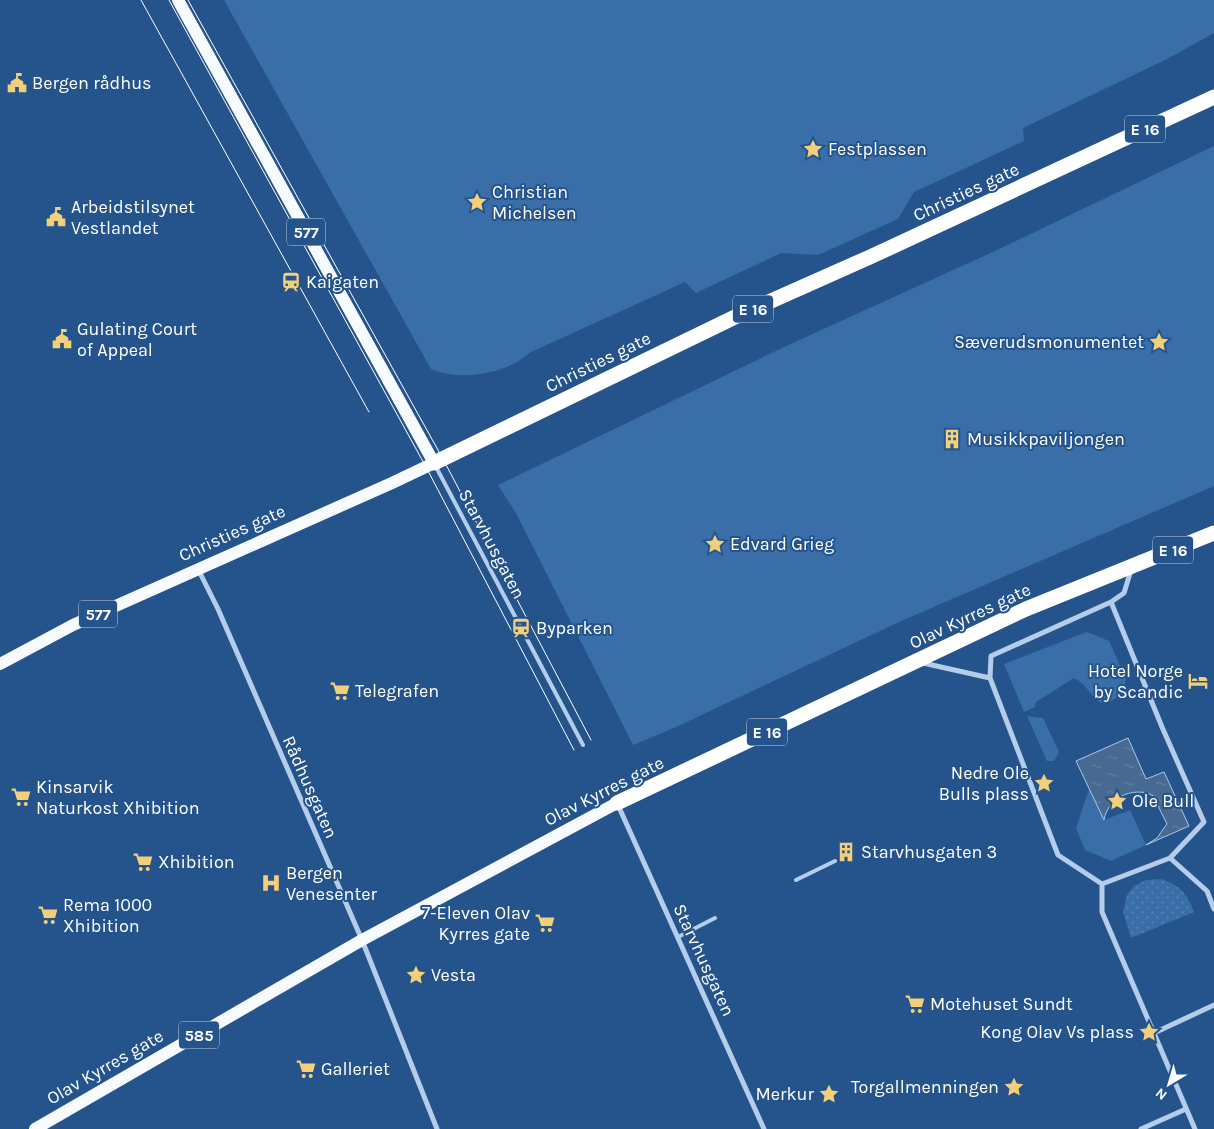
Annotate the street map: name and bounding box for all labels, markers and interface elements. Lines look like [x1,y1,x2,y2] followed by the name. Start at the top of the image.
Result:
[6,72,28,94] public building icon: Bergen rådhus
[32,72,152,94] place label: Bergen rådhus
[1125,116,1165,142] road number: E 16
[802,138,824,160] place icon: Festplassen
[828,138,927,160] place label: Festplassen
[910,158,1022,226] street label: Christies gate
[492,181,577,224] place label: Christian Michelsen
[466,191,488,213] place icon: Christian Michelsen
[71,196,195,239] place label: Arbeidstilsynet Vestlandet
[45,206,67,228] public building icon: Arbeidstilsynet Vestlandet
[287,218,325,246] road number: 577
[280,271,302,293] station icon: Kaigaten
[306,271,379,293] place label: Kaigaten
[733,296,773,322] road number: E 16
[77,318,197,361] place label: Gulating Court of Appeal
[542,327,654,397] street label: Christies gate
[51,328,73,350] public building icon: Gulating Court of Appeal
[954,331,1144,353] place label: Sæverudsmonumentet
[1148,331,1170,353] place icon: Sæverudsmonumentet
[941,428,963,450] building icon: Musikkpaviljongen
[967,428,1125,450] place label: Musikkpaviljongen
[454,485,530,603] street label: Starvhusgaten
[175,500,289,566] street label: Christies gate
[704,533,726,555] place icon: Edvard Grieg
[730,533,834,555] place label: Edvard Grieg
[1153,536,1193,564] road number: E 16
[906,578,1034,654] street label: Olav Kyrres gate
[79,600,117,628] road number: 577
[510,617,532,639] station icon: Byparken
[536,617,613,639] place label: Byparken
[1088,660,1183,703] place label: Hotel Norge by Scandic
[1187,670,1209,692] hotel icon: Hotel Norge by Scandic
[329,680,351,702] supermarket icon: Telegrafen
[355,680,439,702] place label: Telegrafen
[747,719,787,746] road number: E 16
[278,732,342,842] street label: Rådhusgaten
[541,751,667,831] street label: Olav Kyrres gate
[939,762,1029,805] place label: Nedre Ole Bulls plass
[1033,772,1055,794] place icon: Nedre Ole Bulls plass
[36,776,200,819] place label: Kinsarvik Naturkost Xhibition
[10,786,32,808] supermarket icon: Kinsarvik Naturkost Xhibition
[1106,790,1128,812] place icon: Ole Bull
[1132,790,1194,812] place label: Ole Bull
[835,841,857,863] building icon: Starvhusgaten 3
[861,841,997,863] place label: Starvhusgaten 3
[132,851,154,873] supermarket icon: Xhibition
[158,851,235,873] place label: Xhibition
[286,862,377,905] place label: Bergen Venesenter
[260,872,282,894] hospital icon: Bergen Venesenter
[63,894,152,937] place label: Rema 1000 Xhibition
[668,900,740,1020] street label: Starvhusgaten
[422,902,530,945] place label: 7-Eleven Olav Kyrres gate
[37,904,59,926] supermarket icon: Rema 1000 Xhibition
[534,912,556,934] supermarket icon: 7-Eleven Olav Kyrres gate
[405,964,427,986] place icon: Vesta
[431,964,476,986] place label: Vesta
[904,993,926,1015] supermarket icon: Motehuset Sundt
[930,993,1073,1015] place label: Motehuset Sundt
[980,1021,1134,1043] place label: Kong Olav Vs plass
[1138,1021,1160,1043] place icon: Kong Olav Vs plass
[179,1022,219,1048] road number: 585
[43,1025,167,1109] street label: Olav Kyrres gate
[295,1058,317,1080] supermarket icon: Galleriet
[321,1058,390,1080] place label: Galleriet
[1144,1059,1194,1109] north arrow
[851,1076,999,1098] place label: Torgallmenningen
[1003,1076,1025,1098] place icon: Torgallmenningen
[755,1083,814,1105] place label: Merkur
[818,1083,840,1105] place icon: Merkur
[1152,1084,1170,1104] text: N

